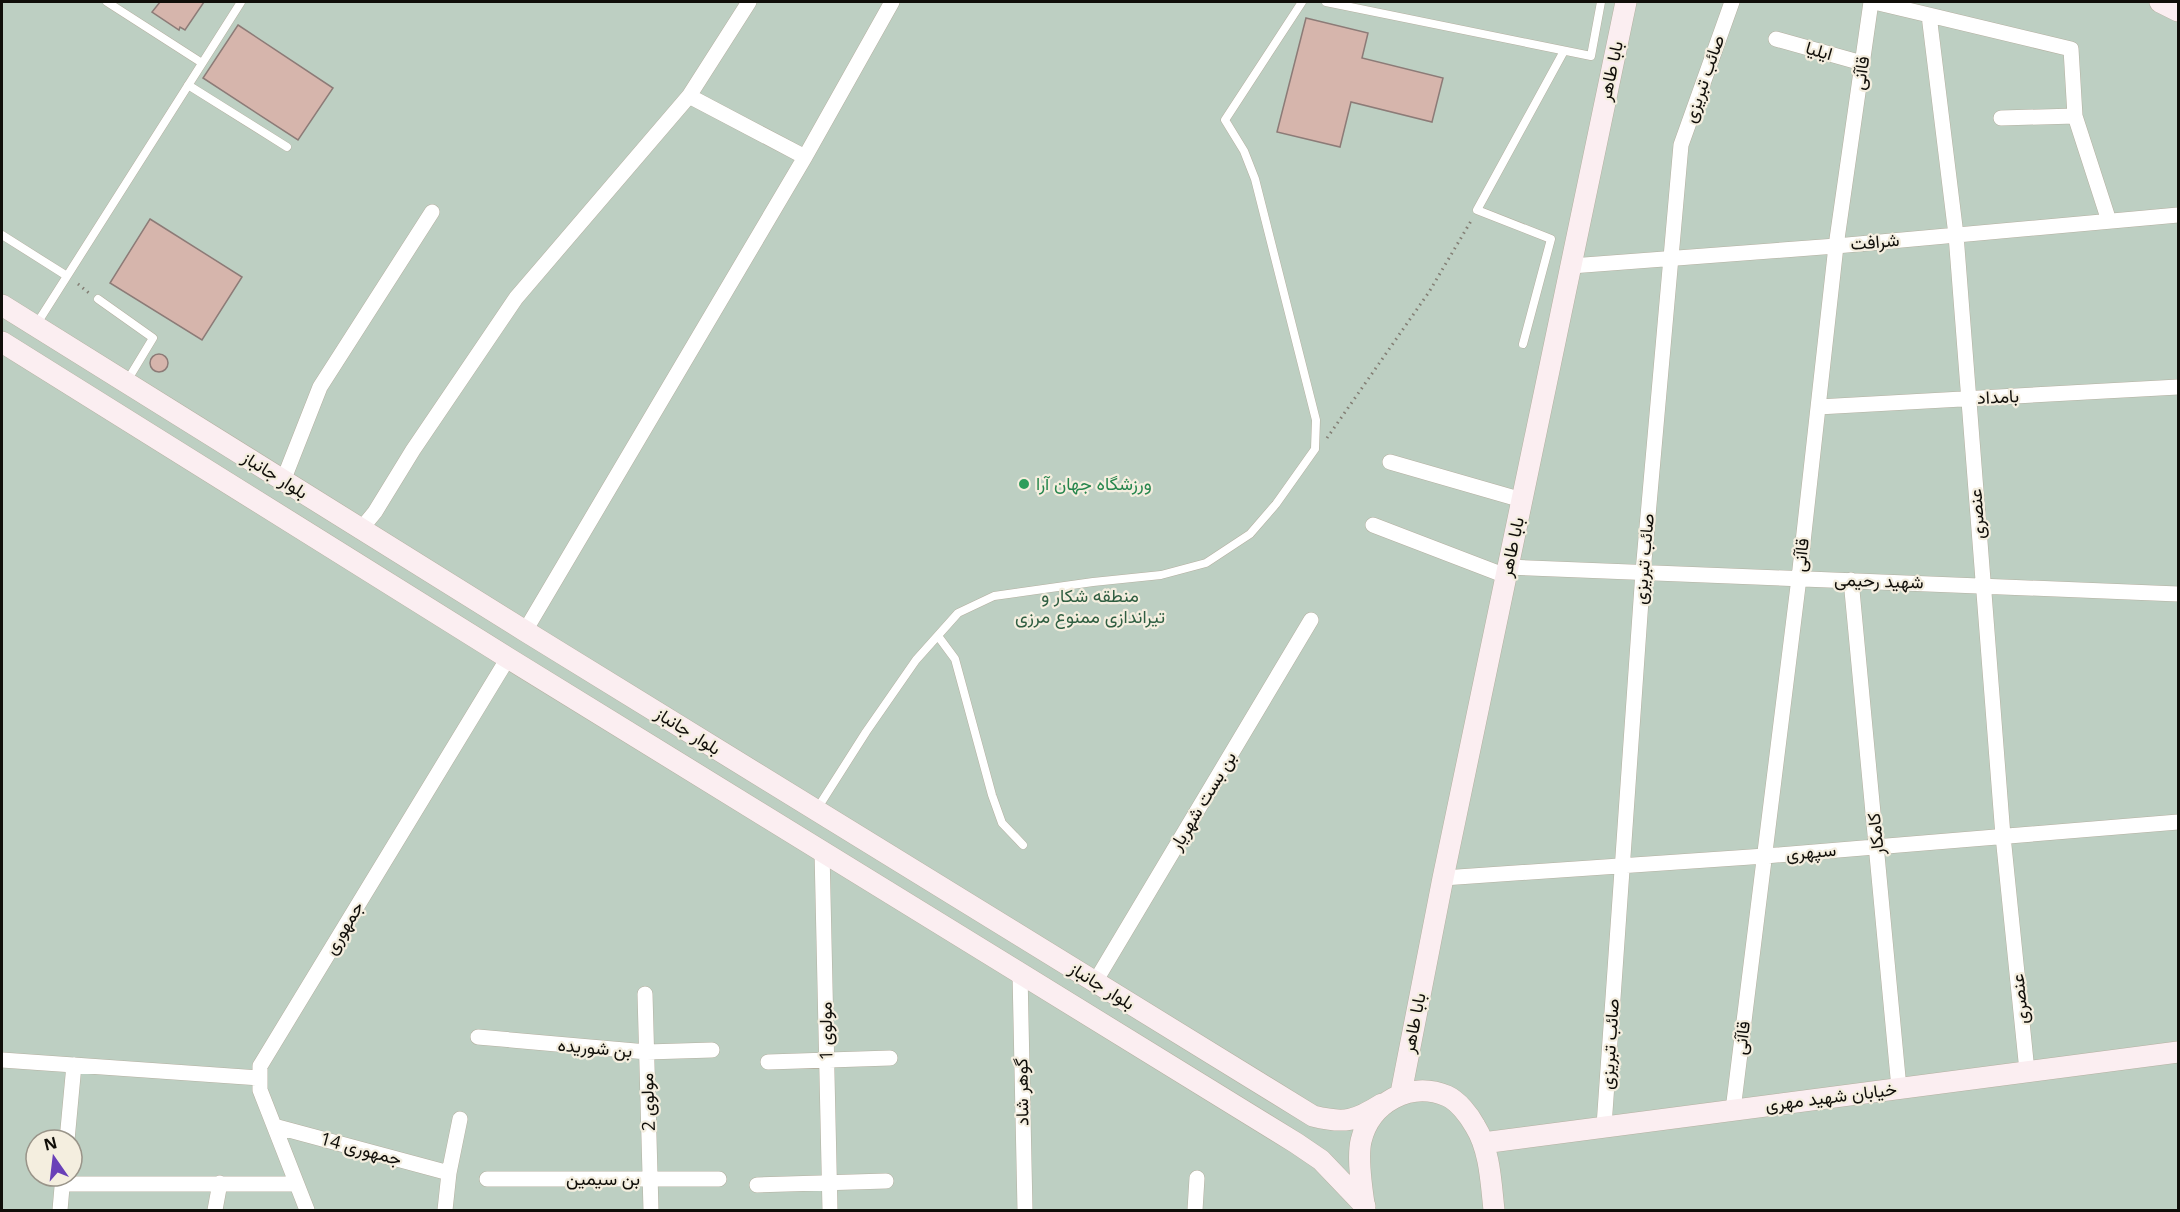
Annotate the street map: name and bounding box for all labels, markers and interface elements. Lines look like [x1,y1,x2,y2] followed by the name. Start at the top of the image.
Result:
[1677,32,1729,126] street label: صائب تبریزی
[1803,35,1835,65] street label: ایلیا
[1592,39,1628,104] street label: بابا طاهر
[1846,54,1874,91] street label: قاآنی
[1849,227,1900,255] street label: شرافت
[1976,383,2020,409] street label: بامداد
[237,444,313,504] street label: بلوار جانباز
[1036,471,1152,495] place label: ورزشگاه جهان آرا
[1017,477,1031,491] marker: ورزشگاه جهان آرا
[1962,488,1990,540] street label: عنصری
[1627,512,1659,605] street label: صائب تبریزی
[1493,515,1529,580] street label: بابا طاهر
[1786,537,1814,573] street label: قاآنی
[1834,566,1924,594] street label: شهید رحیمی
[1015,583,1165,629] park label: منطقه شکار و تیراندازی ممنوع مرزی
[650,700,726,760] street label: بلوار جانباز
[1163,747,1241,855] street label: بن بست شهریار
[1861,812,1889,857] street label: کامکار
[1785,837,1837,866] street label: سپهری
[318,896,368,959] street label: جمهوری
[1064,955,1140,1015] street label: بلوار جانباز
[2004,973,2034,1026] street label: عنصری
[1395,991,1431,1056] street label: بابا طاهر
[1594,998,1624,1090] street label: صائب تبریزی
[812,1002,838,1060] street label: مولوی 1
[1727,1020,1755,1056] street label: قاآنی
[557,1032,633,1062] street label: بن شوریده
[1008,1058,1034,1126] street label: گوهر شاد
[634,1072,660,1132] street label: مولوی 2
[1764,1076,1898,1116] street label: خیابان شهید مهری
[318,1126,405,1170] street label: جمهوری 14
[24,1128,84,1188] north arrow
[41,1131,59,1156] text: N
[566,1166,640,1190] street label: بن سیمین

